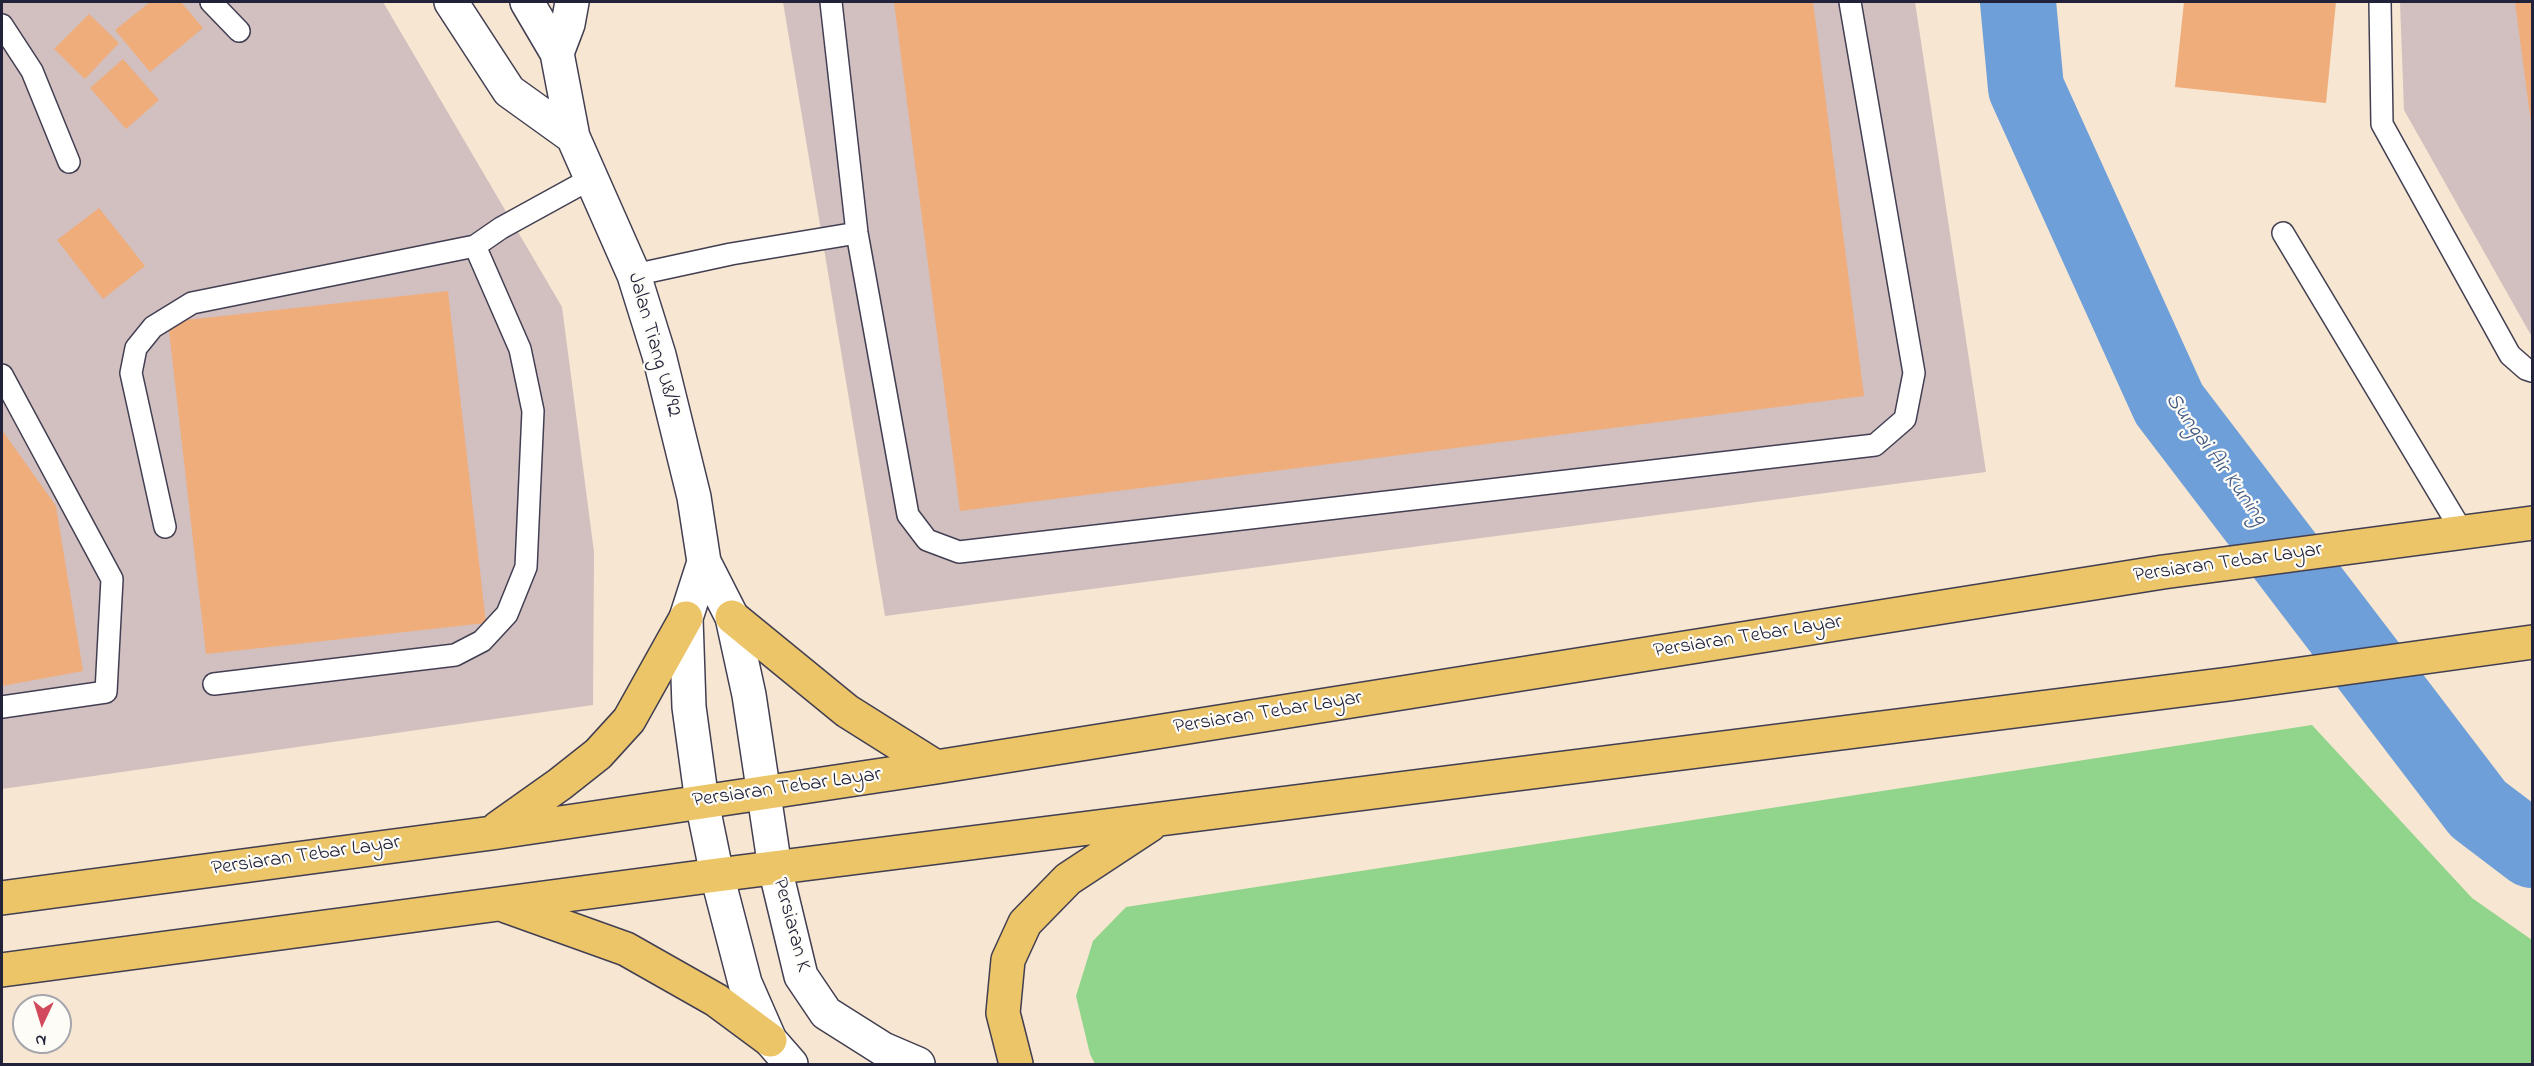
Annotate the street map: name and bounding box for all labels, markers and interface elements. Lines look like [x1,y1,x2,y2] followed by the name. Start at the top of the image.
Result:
[620,270,686,420] street label: Jalan Tiang U8/92
[2158,389,2272,531] water label: Sungai Air Kuning
[2132,538,2324,590] street label: Persiaran Tebar Layar
[1652,611,1844,665] street label: Persiaran Tebar Layar
[1172,687,1364,741] street label: Persiaran Tebar Layar
[691,763,883,815] street label: Persiaran Tebar Layar
[210,831,402,883] street label: Persiaran Tebar Layar
[765,875,815,975] street label: Persiaran K
[12,994,72,1054] north arrow
[35,1028,47,1052] text: N

